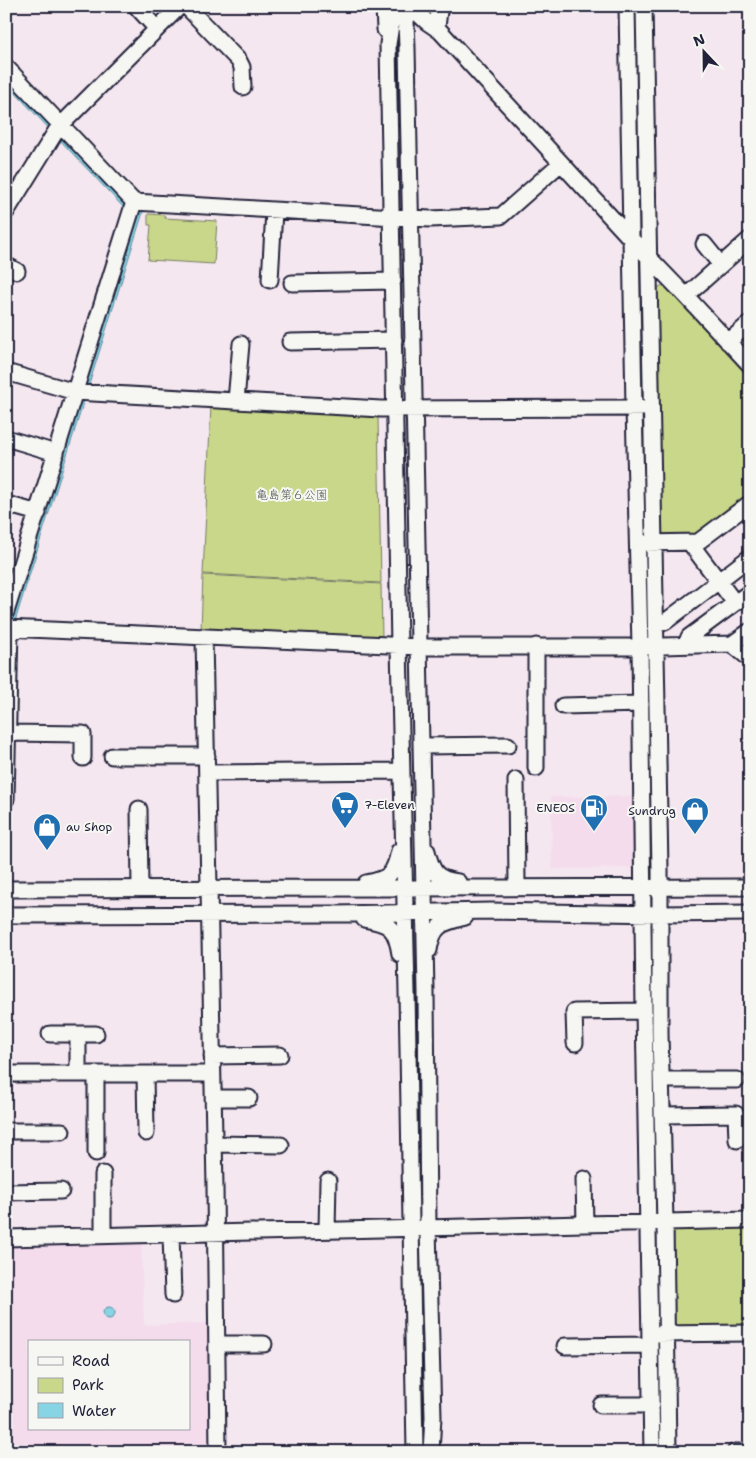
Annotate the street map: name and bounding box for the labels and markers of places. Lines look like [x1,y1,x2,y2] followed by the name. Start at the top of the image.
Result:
[330,790,360,829] supermarket icon: 7-Eleven
[579,793,609,832] fuel station icon: ENEOS
[680,796,710,835] shop icon: Sundrug
[364,797,415,813] place label: 7-Eleven
[536,800,575,816] place label: ENEOS
[628,803,676,819] place label: Sundrug
[32,812,62,851] shop icon: au Shop
[66,819,113,835] place label: au Shop

